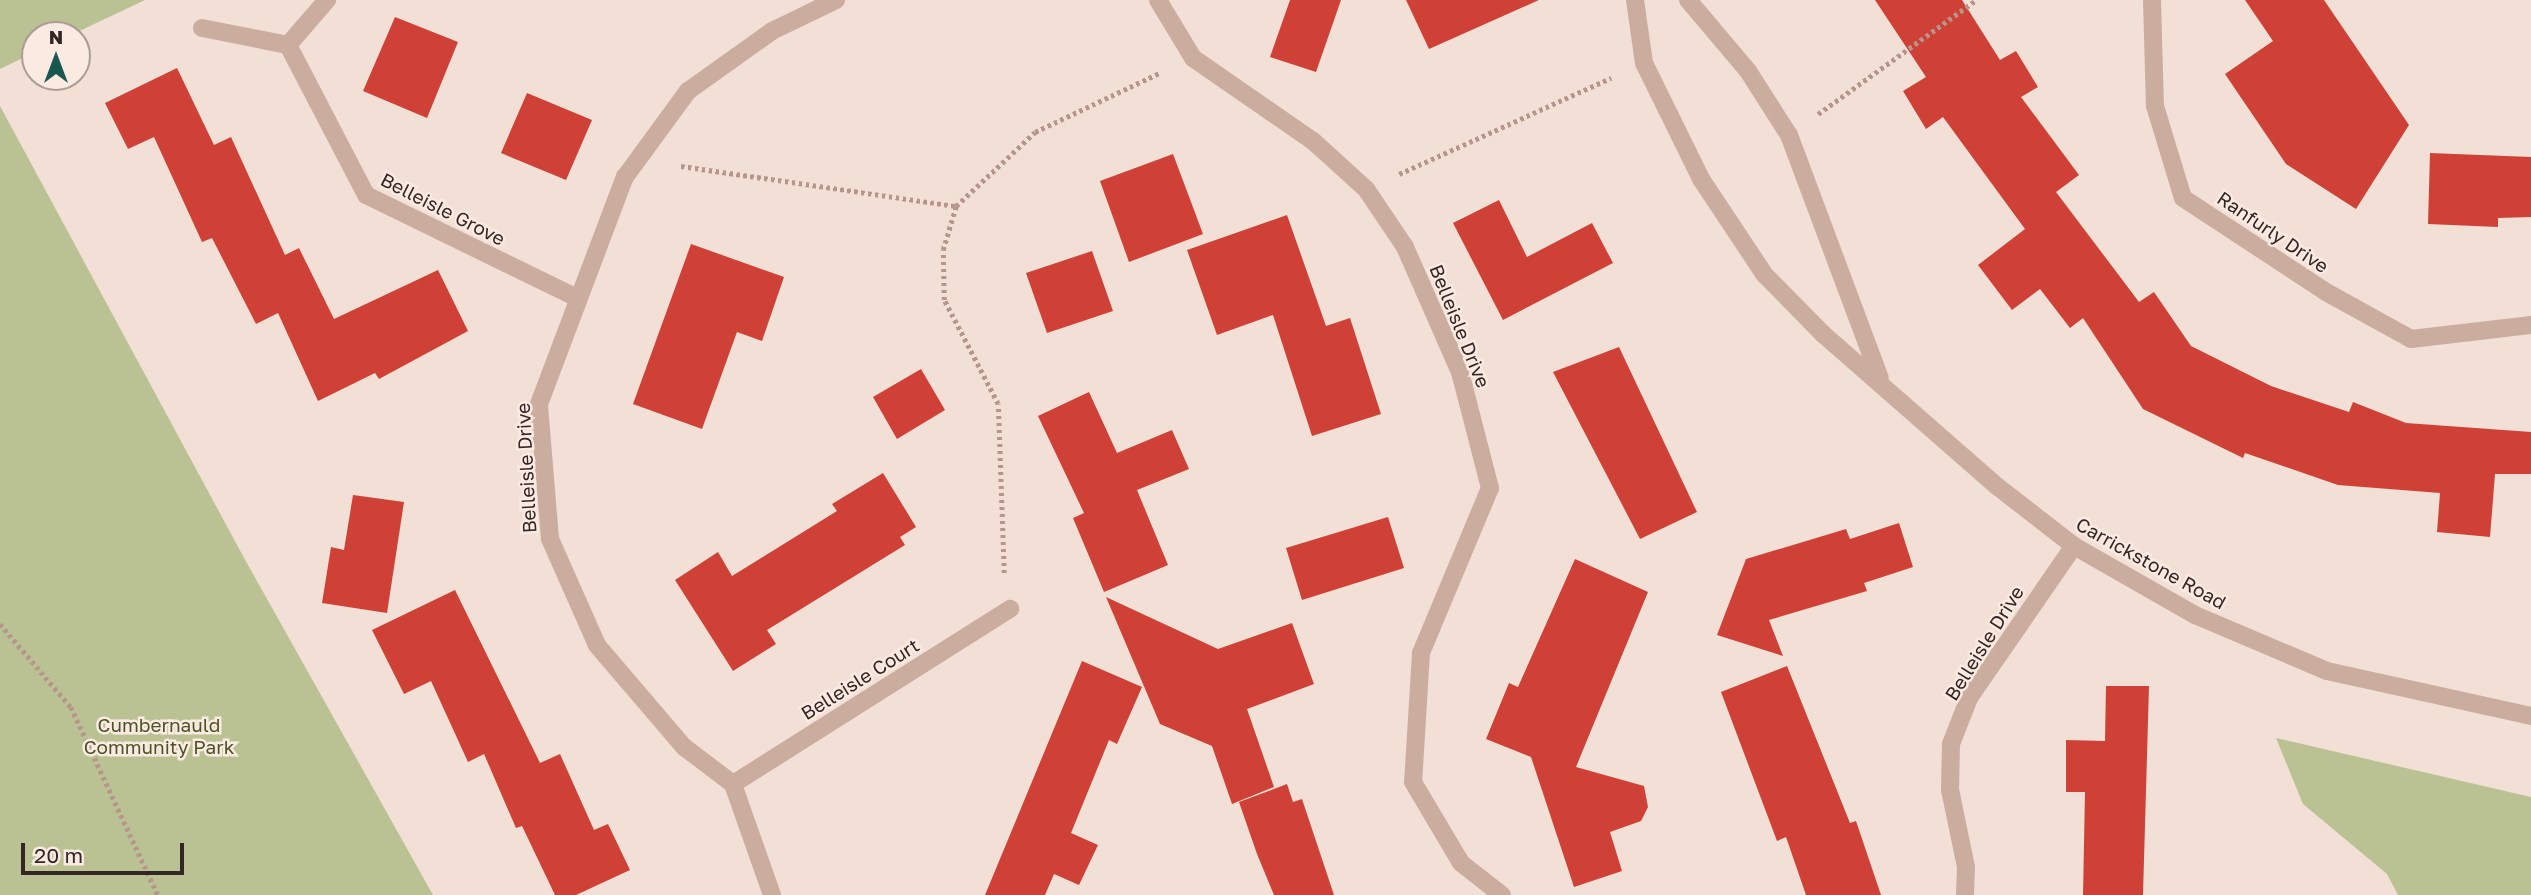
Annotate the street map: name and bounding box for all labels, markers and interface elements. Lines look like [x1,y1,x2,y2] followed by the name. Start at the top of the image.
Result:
[21,21,91,91] north arrow
[49,25,63,48] text: N
[377,168,509,250] street label: Belleisle Grove
[2213,186,2333,278] street label: Ranfurly Drive
[1425,261,1495,391] street label: Belleisle Drive
[511,402,541,534] street label: Belleisle Drive
[2072,512,2230,614] street label: Carrickstone Road
[1940,582,2028,704] street label: Belleisle Drive
[797,634,923,724] street label: Belleisle Court
[84,714,234,758] park label: Cumbernauld Community Park
[24,828,187,872] scale bar
[34,842,83,868] text: 20 m

